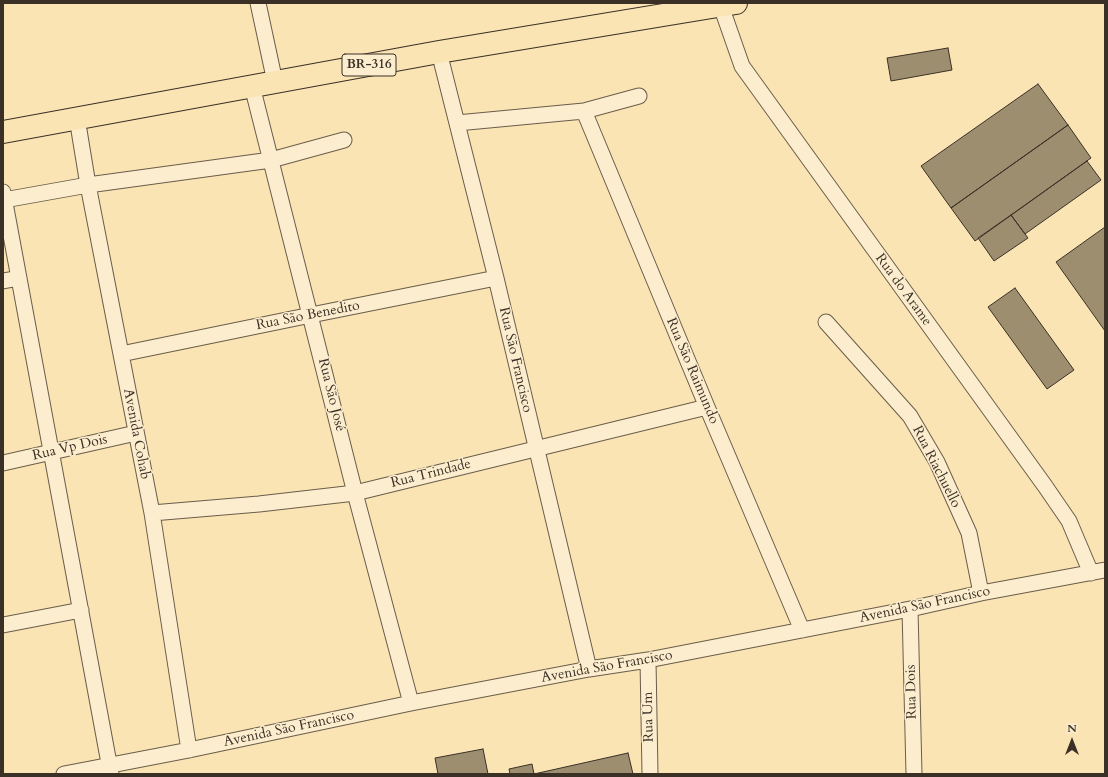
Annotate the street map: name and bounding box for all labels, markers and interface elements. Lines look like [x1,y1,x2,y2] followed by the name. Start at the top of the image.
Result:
[342,54,396,76] road number: BR-316
[871,251,935,329] street label: Rua do Arame
[255,298,361,334] street label: Rua São Benedito
[495,306,535,414] street label: Rua São Francisco
[662,315,722,427] street label: Rua São Raimundo
[314,357,348,433] street label: Rua São José
[119,387,153,481] street label: Avenida Cohab
[908,423,964,511] street label: Rua Riachuello
[31,431,109,465] street label: Rua Vp Dois
[389,456,473,492] street label: Rua Trindade
[858,583,992,627] street label: Avenida São Francisco
[540,647,674,687] street label: Avenida São Francisco
[903,664,921,720] street label: Rua Dois
[640,692,658,742] street label: Rua Um
[222,707,356,751] street label: Avenida São Francisco
[1052,721,1092,761] north arrow
[1067,721,1077,736] text: N

